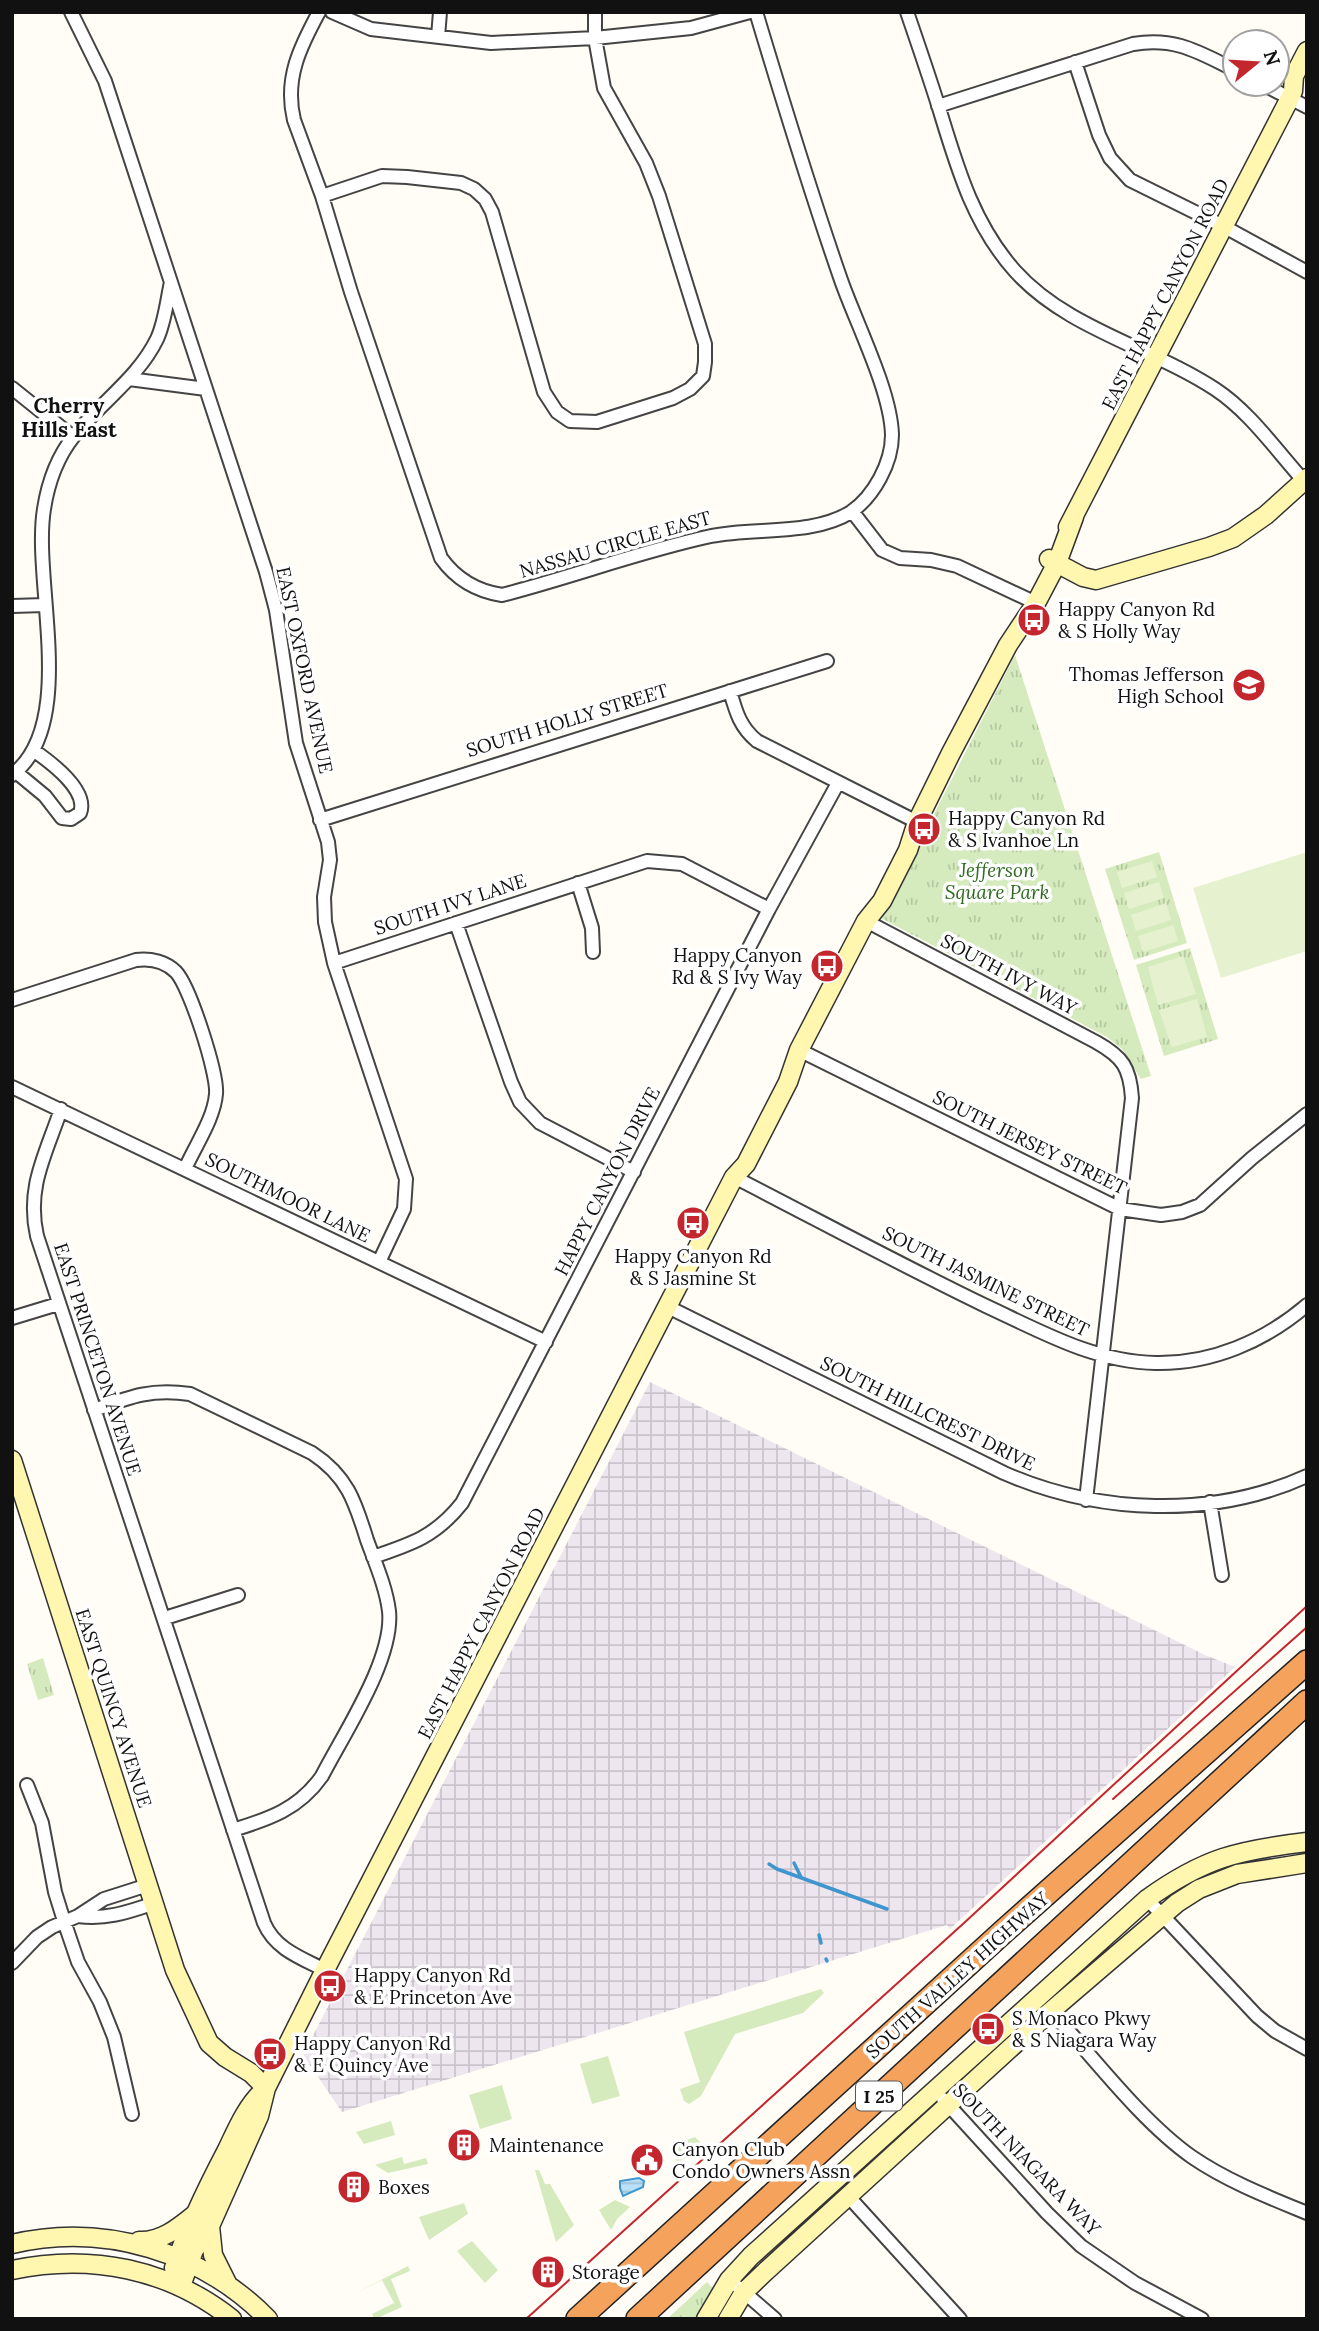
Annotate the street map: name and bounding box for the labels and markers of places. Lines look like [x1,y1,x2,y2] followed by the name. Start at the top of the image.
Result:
[1058,597,1215,643] place label: Happy Canyon Rd & S Holly Way
[1015,601,1053,639] bus stop icon: Happy Canyon Rd & S Holly Way
[1069,662,1224,708] place label: Thomas Jefferson High School
[1230,666,1268,704] school or university icon: Thomas Jefferson High School
[948,806,1105,852] place label: Happy Canyon Rd & S Ivanhoe Ln
[905,810,943,848] bus stop icon: Happy Canyon Rd & S Ivanhoe Ln
[671,943,802,989] place label: Happy Canyon Rd & S Ivy Way
[808,947,846,985] bus stop icon: Happy Canyon Rd & S Ivy Way
[674,1204,712,1242] bus stop icon: Happy Canyon Rd & S Jasmine St
[614,1244,772,1290] place label: Happy Canyon Rd & S Jasmine St
[354,1963,512,2009] place label: Happy Canyon Rd & E Princeton Ave
[311,1967,349,2005] bus stop icon: Happy Canyon Rd & E Princeton Ave
[1012,2006,1157,2052] place label: S Monaco Pkwy & S Niagara Way
[969,2010,1007,2048] bus stop icon: S Monaco Pkwy & S Niagara Way
[294,2031,451,2077] place label: Happy Canyon Rd & E Quincy Ave
[251,2035,289,2073] bus stop icon: Happy Canyon Rd & E Quincy Ave
[445,2126,483,2164] building icon: Maintenance
[489,2133,604,2157] place label: Maintenance
[672,2137,851,2183] place label: Canyon Club Condo Owners Assn
[628,2141,666,2179] public building icon: Canyon Club Condo Owners Assn
[335,2168,373,2206] building icon: Boxes
[378,2175,430,2199] place label: Boxes
[529,2253,567,2291] building icon: Storage
[572,2260,640,2284] place label: Storage

